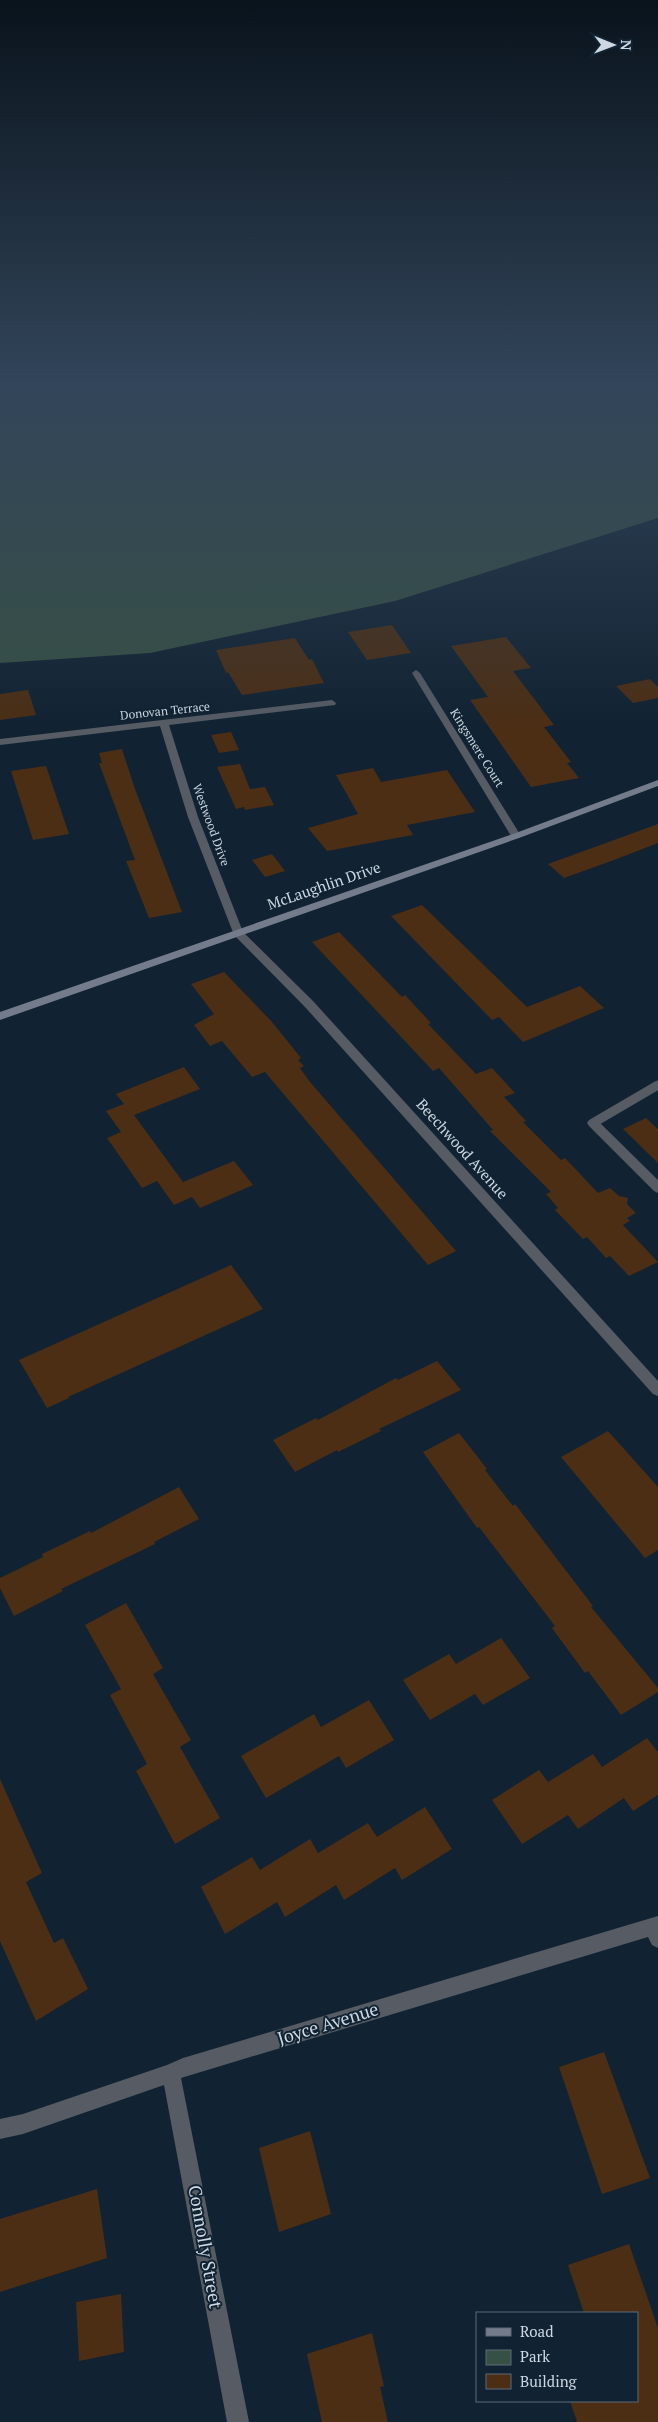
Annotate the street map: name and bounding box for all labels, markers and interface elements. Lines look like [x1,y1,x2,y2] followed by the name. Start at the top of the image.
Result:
[588,20,638,70] north arrow
[617,40,636,51] text: N
[119,698,211,723] street label: Donovan Terrace
[447,706,508,790] street label: Kingsmere Court
[190,782,233,868] street label: Westwood Drive
[264,856,383,914] street label: McLaughlin Drive
[412,1094,513,1203] street label: Beechwood Avenue
[274,1996,381,2050] street label: Joyce Avenue
[183,2183,229,2311] street label: Connolly Street
[476,2312,638,2402] legend
[520,2321,553,2341] text: Road
[520,2346,550,2366] text: Park
[520,2371,578,2391] text: Building

